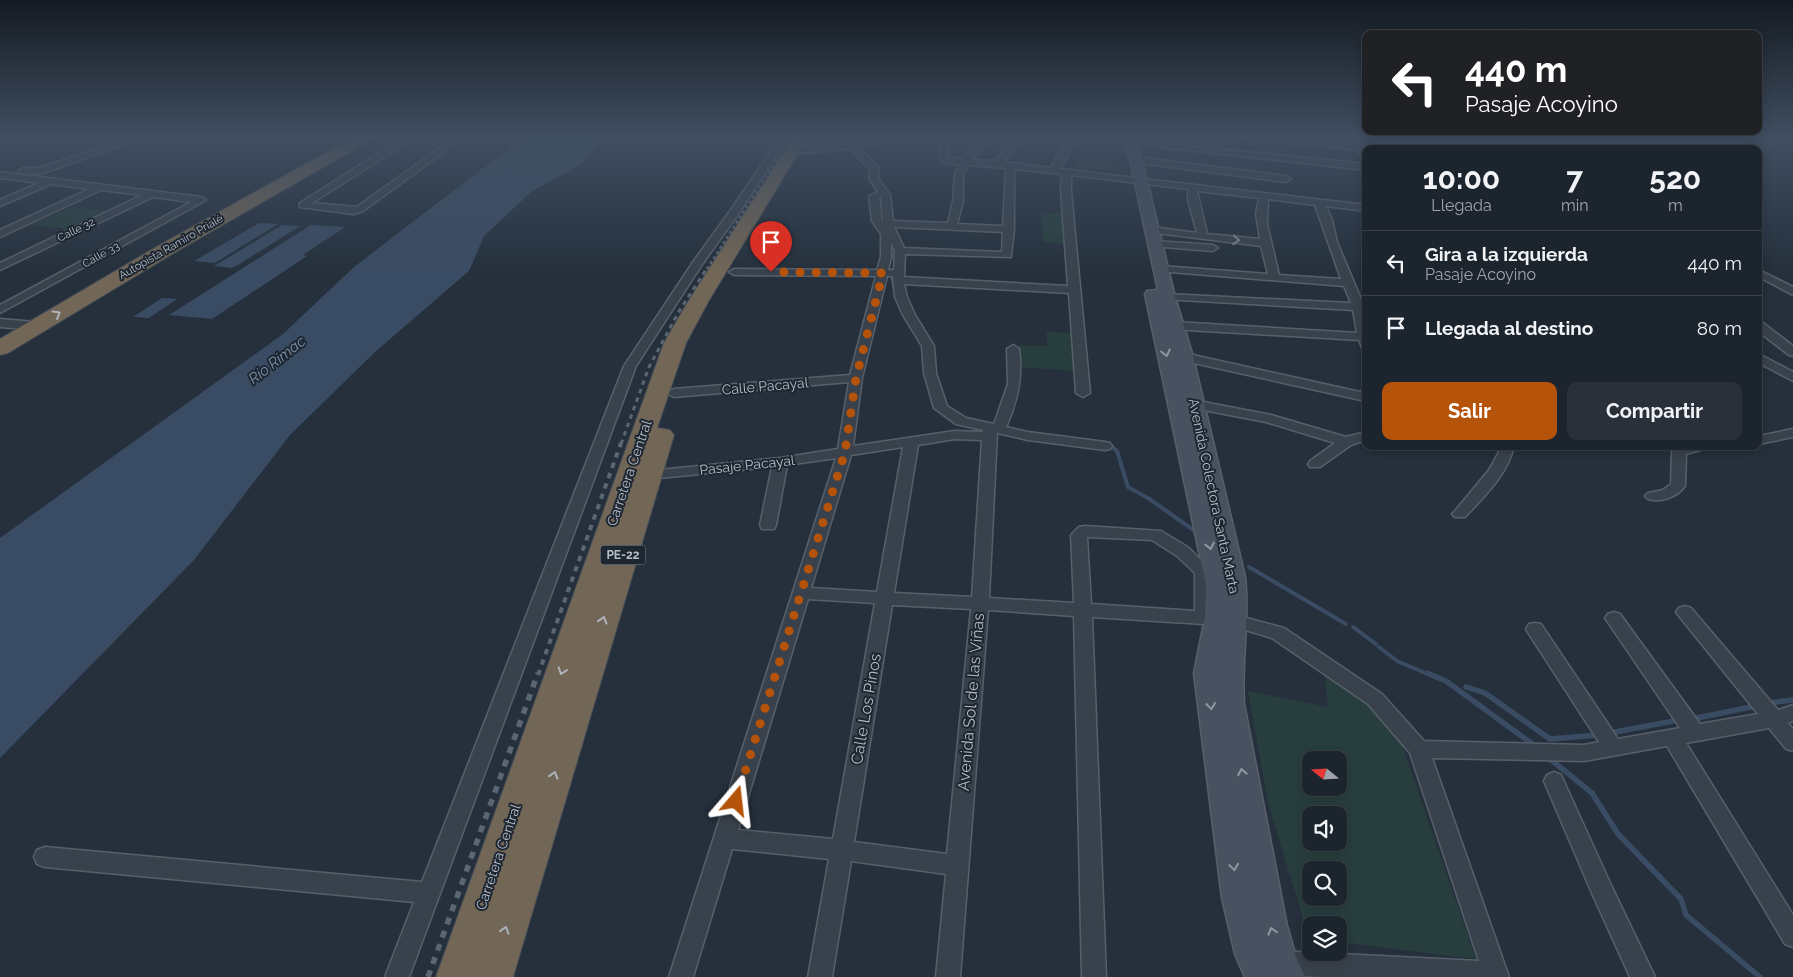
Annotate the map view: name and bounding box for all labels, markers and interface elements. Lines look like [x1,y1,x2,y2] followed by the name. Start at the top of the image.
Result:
[1465,49,1567,90] text: 440 m
[1382,50,1447,115] icon: left
[1465,91,1618,117] text: Pasaje Acoyino
[1423,161,1500,196] text: 10:00
[1566,161,1583,196] text: 7
[1649,161,1701,196] text: 520
[1431,196,1492,215] text: Llegada
[1561,196,1589,215] text: min
[1668,196,1683,215] text: m
[117,212,226,282] street label: Autopista Ramiro Prialé
[55,215,97,245] street label: Calle 32
[750,221,792,272] pin
[757,228,785,256] icon: arrive
[1232,234,1240,245] one-way arrow
[80,239,122,271] street label: Calle 33
[1425,243,1588,265] text: Gira a la izquierda
[1382,249,1410,277] icon: left
[1687,252,1742,274] text: 440 m
[1425,265,1536,284] text: Pasaje Acoyino
[51,310,60,320] one-way arrow
[1382,314,1410,342] icon: arrive
[1425,317,1593,339] text: Llegada al destino
[1697,317,1742,339] text: 80 m
[245,332,309,388] water label: Río Rímac
[1160,349,1171,358] one-way arrow
[721,374,809,398] street label: Calle Pacayal
[1382,382,1557,440] button: Salir
[1567,382,1742,440] button: Compartir
[1185,397,1243,595] street label: Avenida Colectora Santa Marta
[603,418,655,528] street label: Carretera Central
[699,452,796,478] street label: Pasaje Pacayal
[1204,541,1215,550] one-way arrow
[600,546,646,564] road number: PE-22
[954,612,988,792] street label: Avenida Sol de las Viñas
[597,617,607,625] one-way arrow
[847,652,885,766] street label: Calle Los Pinos
[557,666,567,675] one-way arrow
[1205,703,1216,711] one-way arrow
[1302,751,1348,796] north arrow
[1302,751,1347,961] map controls
[1238,767,1248,776] one-way arrow
[548,772,558,780] one-way arrow
[709,774,761,826] position arrow
[472,802,524,912] street label: Carretera Central
[1302,806,1347,851] button: sound
[1302,861,1347,906] button: search
[1228,864,1239,872] one-way arrow
[1302,916,1347,961] button: layers
[500,927,510,935] one-way arrow
[1267,928,1277,936] one-way arrow

